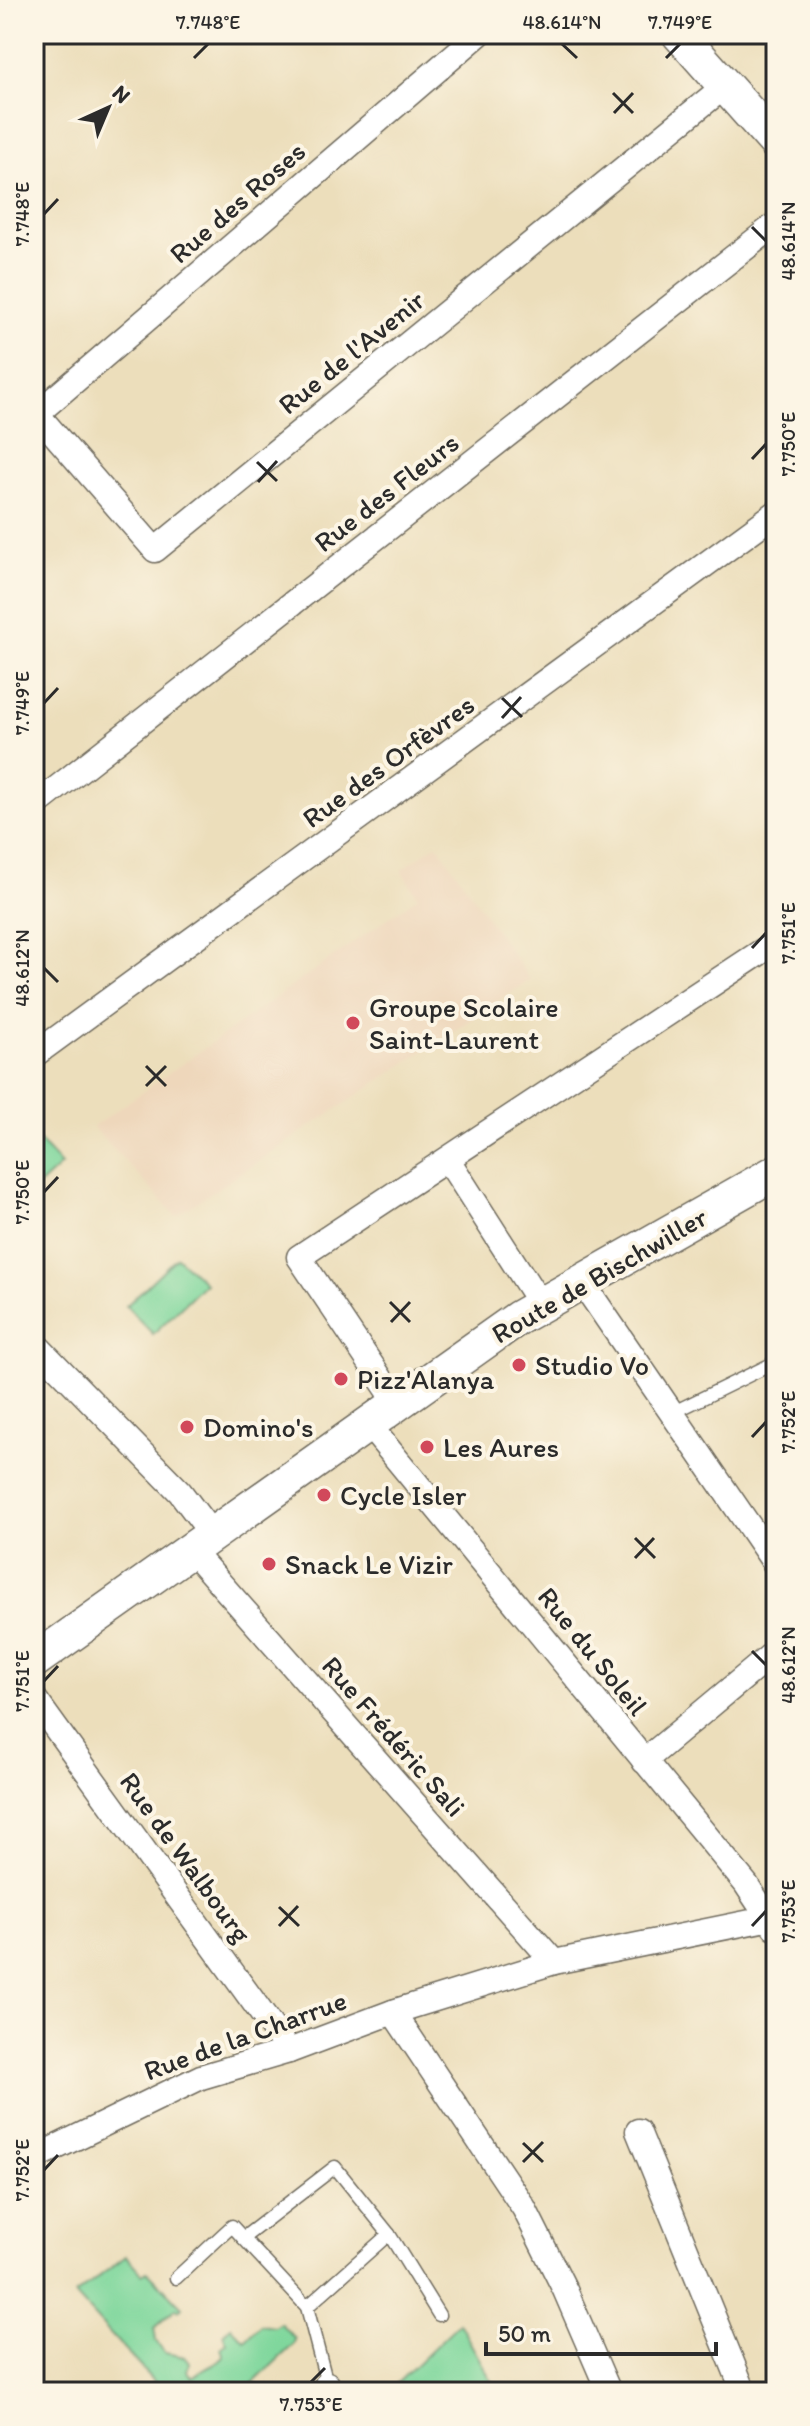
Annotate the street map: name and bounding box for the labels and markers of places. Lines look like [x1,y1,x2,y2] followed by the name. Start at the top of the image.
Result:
[369,990,559,1056] place label: Groupe Scolaire Saint-Laurent
[344,1014,362,1032] marker: Groupe Scolaire Saint-Laurent
[535,1348,649,1382] place label: Studio Vo
[510,1356,528,1374] marker: Studio Vo
[357,1362,495,1396] place label: Pizz'Alanya
[332,1370,350,1388] marker: Pizz'Alanya
[203,1410,314,1444] place label: Domino's
[178,1418,196,1436] marker: Domino's
[443,1430,559,1464] place label: Les Aures
[418,1438,436,1456] marker: Les Aures
[340,1478,466,1512] place label: Cycle Isler
[315,1486,333,1504] marker: Cycle Isler
[285,1547,453,1581] place label: Snack Le Vizir
[260,1555,278,1573] marker: Snack Le Vizir

